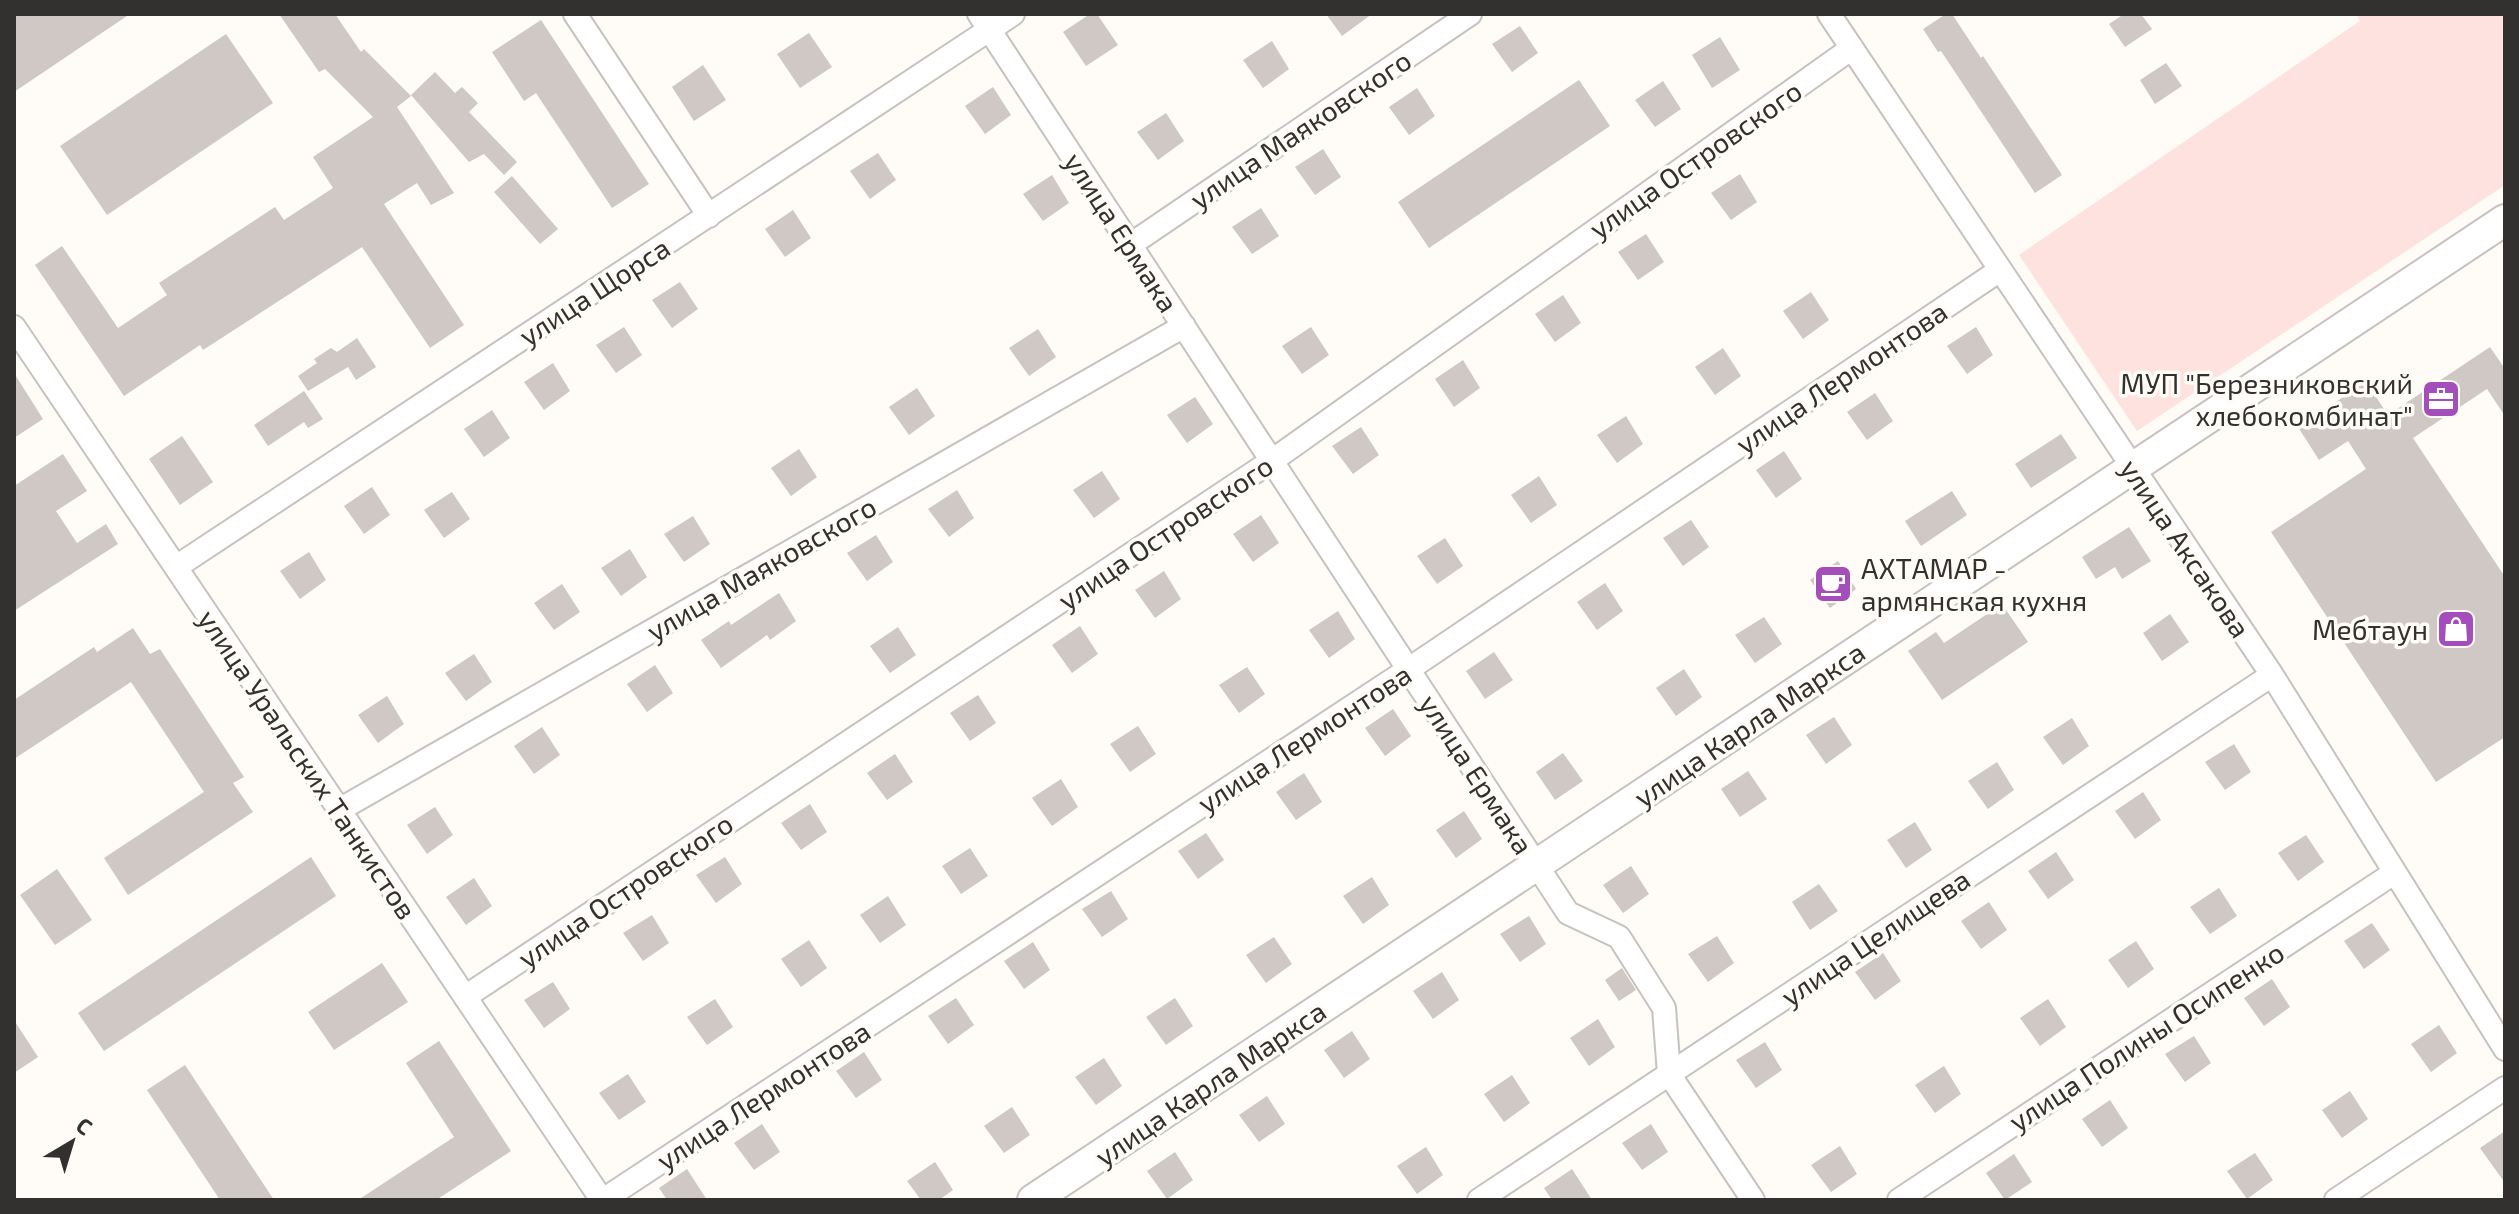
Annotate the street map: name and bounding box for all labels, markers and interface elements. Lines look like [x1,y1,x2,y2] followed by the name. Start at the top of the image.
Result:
[1183,42,1417,216] street label: улица Маяковского
[1582,73,1808,245] street label: улица Островского
[1058,146,1186,318] street label: улица Ермака
[512,230,676,352] street label: улица Щорса
[1729,294,1953,460] street label: улица Лермонтова
[2120,366,2413,432] place label: МУП "Березниковский хлебокомбинат"
[2420,378,2462,420] office icon: МУП "Березниковский хлебокомбинат"
[1051,448,1279,616] street label: улица Островского
[2114,452,2258,644] street label: улица Аксакова
[640,488,882,648] street label: улица Маяковского
[1861,551,2087,617] place label: АХТАМАР - армянская кухня
[1812,563,1854,605] cafe icon: АХТАМАР - армянская кухня
[192,603,424,925] street label: улица Уральских Танкистов
[2435,608,2477,650] shop icon: Мебтаун
[2312,612,2428,646] place label: Мебтаун
[1627,634,1871,814] street label: улица Карла Маркса
[1191,656,1417,820] street label: улица Лермонтова
[1413,688,1541,860] street label: улица Ермака
[511,806,739,974] street label: улица Островского
[1774,861,1976,1013] street label: улица Целищева
[2002,934,2290,1138] street label: улица Полины Осипенко
[1088,993,1332,1173] street label: улица Карла Маркса
[650,1013,876,1177] street label: улица Лермонтова
[32,1102,112,1182] north arrow
[72,1111,98,1140] text: С

